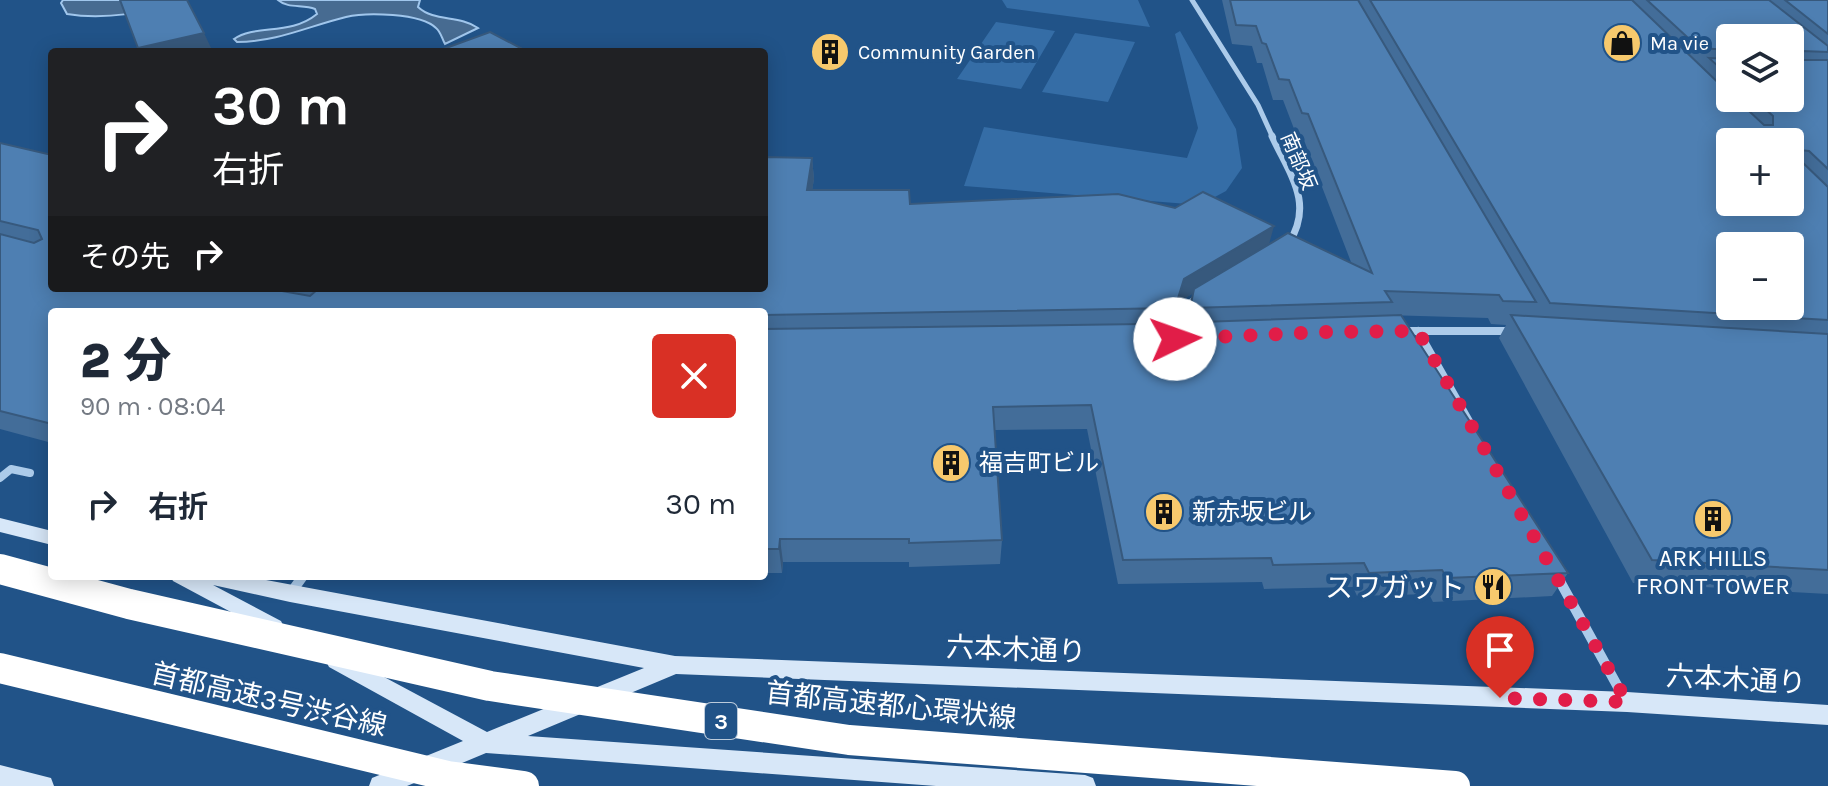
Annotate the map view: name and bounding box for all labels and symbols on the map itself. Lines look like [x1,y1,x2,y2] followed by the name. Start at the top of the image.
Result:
[1601,22,1643,64] shop icon: Ma vie
[809,31,851,73] building icon: Community Garden
[1650,32,1709,55] place label: Ma vie
[858,41,1036,64] place label: Community Garden
[1276,129,1321,193] street label: 南部坂
[1133,297,1217,381] position arrow
[930,442,972,484] building icon: 福吉町ビル
[979,449,1099,477] place label: 福吉町ビル
[1143,491,1185,533] building icon: 新赤坂ビル
[1192,498,1312,526] place label: 新赤坂ビル
[1692,498,1734,540] building icon: ARK HILLS FRONT TOWER
[1636,544,1790,600] place label: ARK HILLS FRONT TOWER
[1472,566,1514,608] restaurant icon: スワガット
[1325,571,1465,604] place label: スワガット
[1466,616,1534,698] pin
[945,631,1087,668] street label: 六本木通り
[148,656,390,743] street label: 首都高速3号渋谷線
[1665,659,1807,700] street label: 六本木通り
[764,676,1018,735] street label: 首都高速都心環状線
[705,703,737,739] road number: 3

